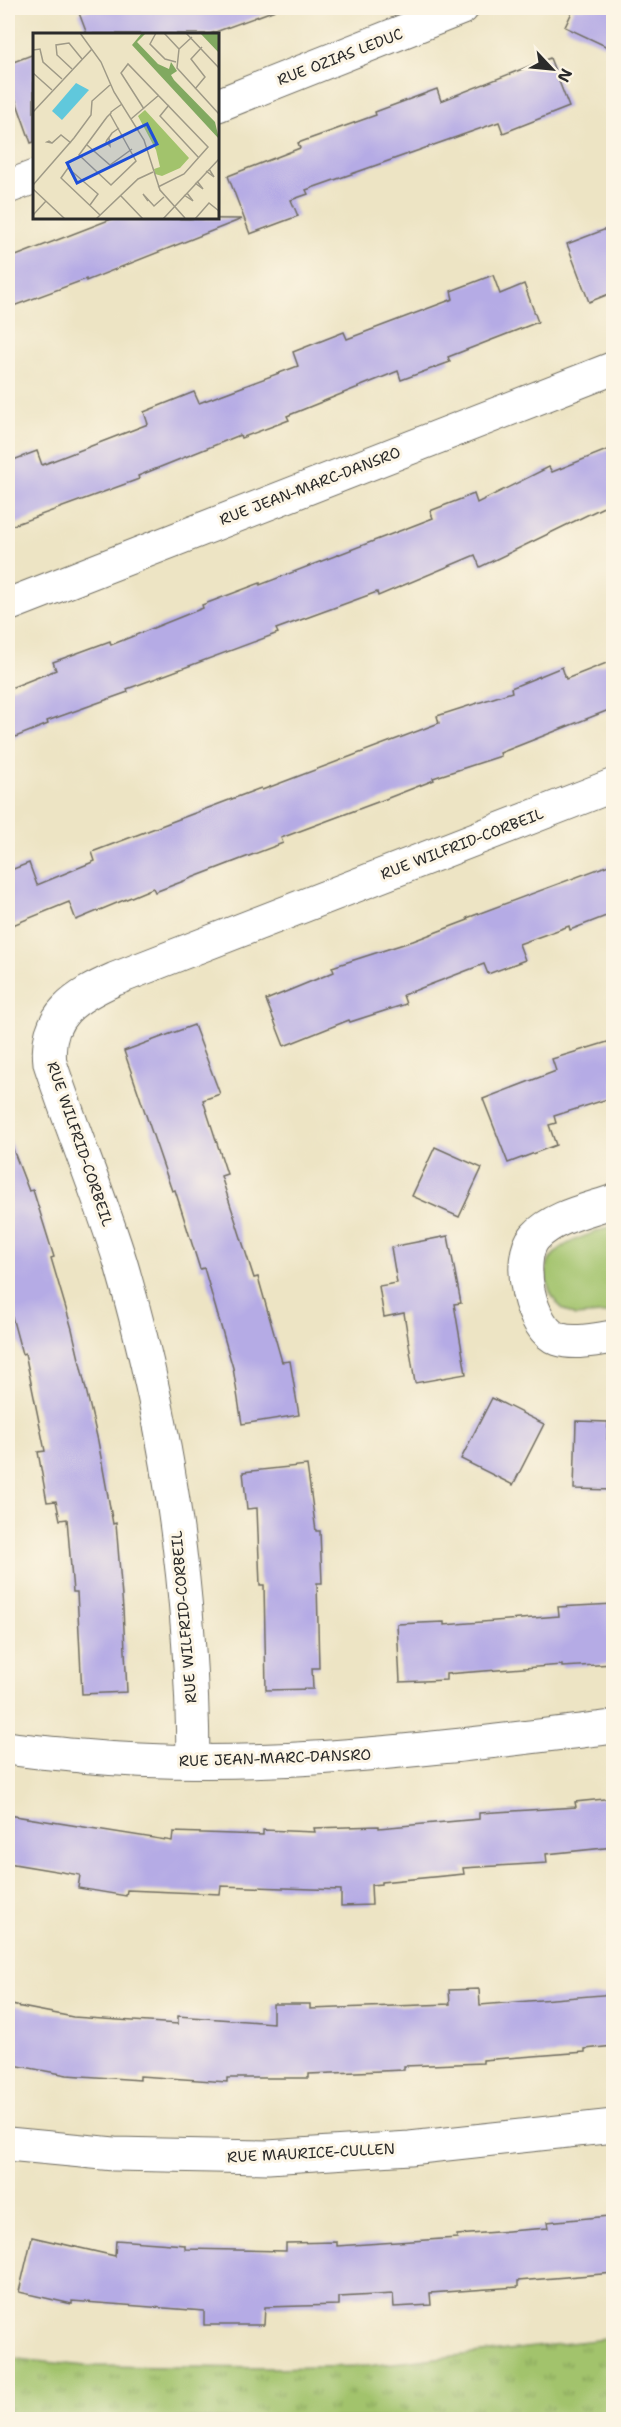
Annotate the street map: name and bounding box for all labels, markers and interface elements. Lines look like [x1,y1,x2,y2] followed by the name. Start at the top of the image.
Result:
[274,24,406,90] street label: RUE OZIAS LEDUC
[33,33,219,219] inset map
[522,39,582,99] north arrow
[553,65,577,86] text: N
[217,442,403,530] street label: RUE JEAN-MARC-DANSRO
[378,804,546,884] street label: RUE WILFRID-CORBEIL
[42,1059,118,1229] street label: RUE WILFRID-CORBEIL
[166,1530,202,1704] street label: RUE WILFRID-CORBEIL
[178,1745,372,1771] street label: RUE JEAN-MARC-DANSRO
[227,2139,395,2167] street label: RUE MAURICE-CULLEN

